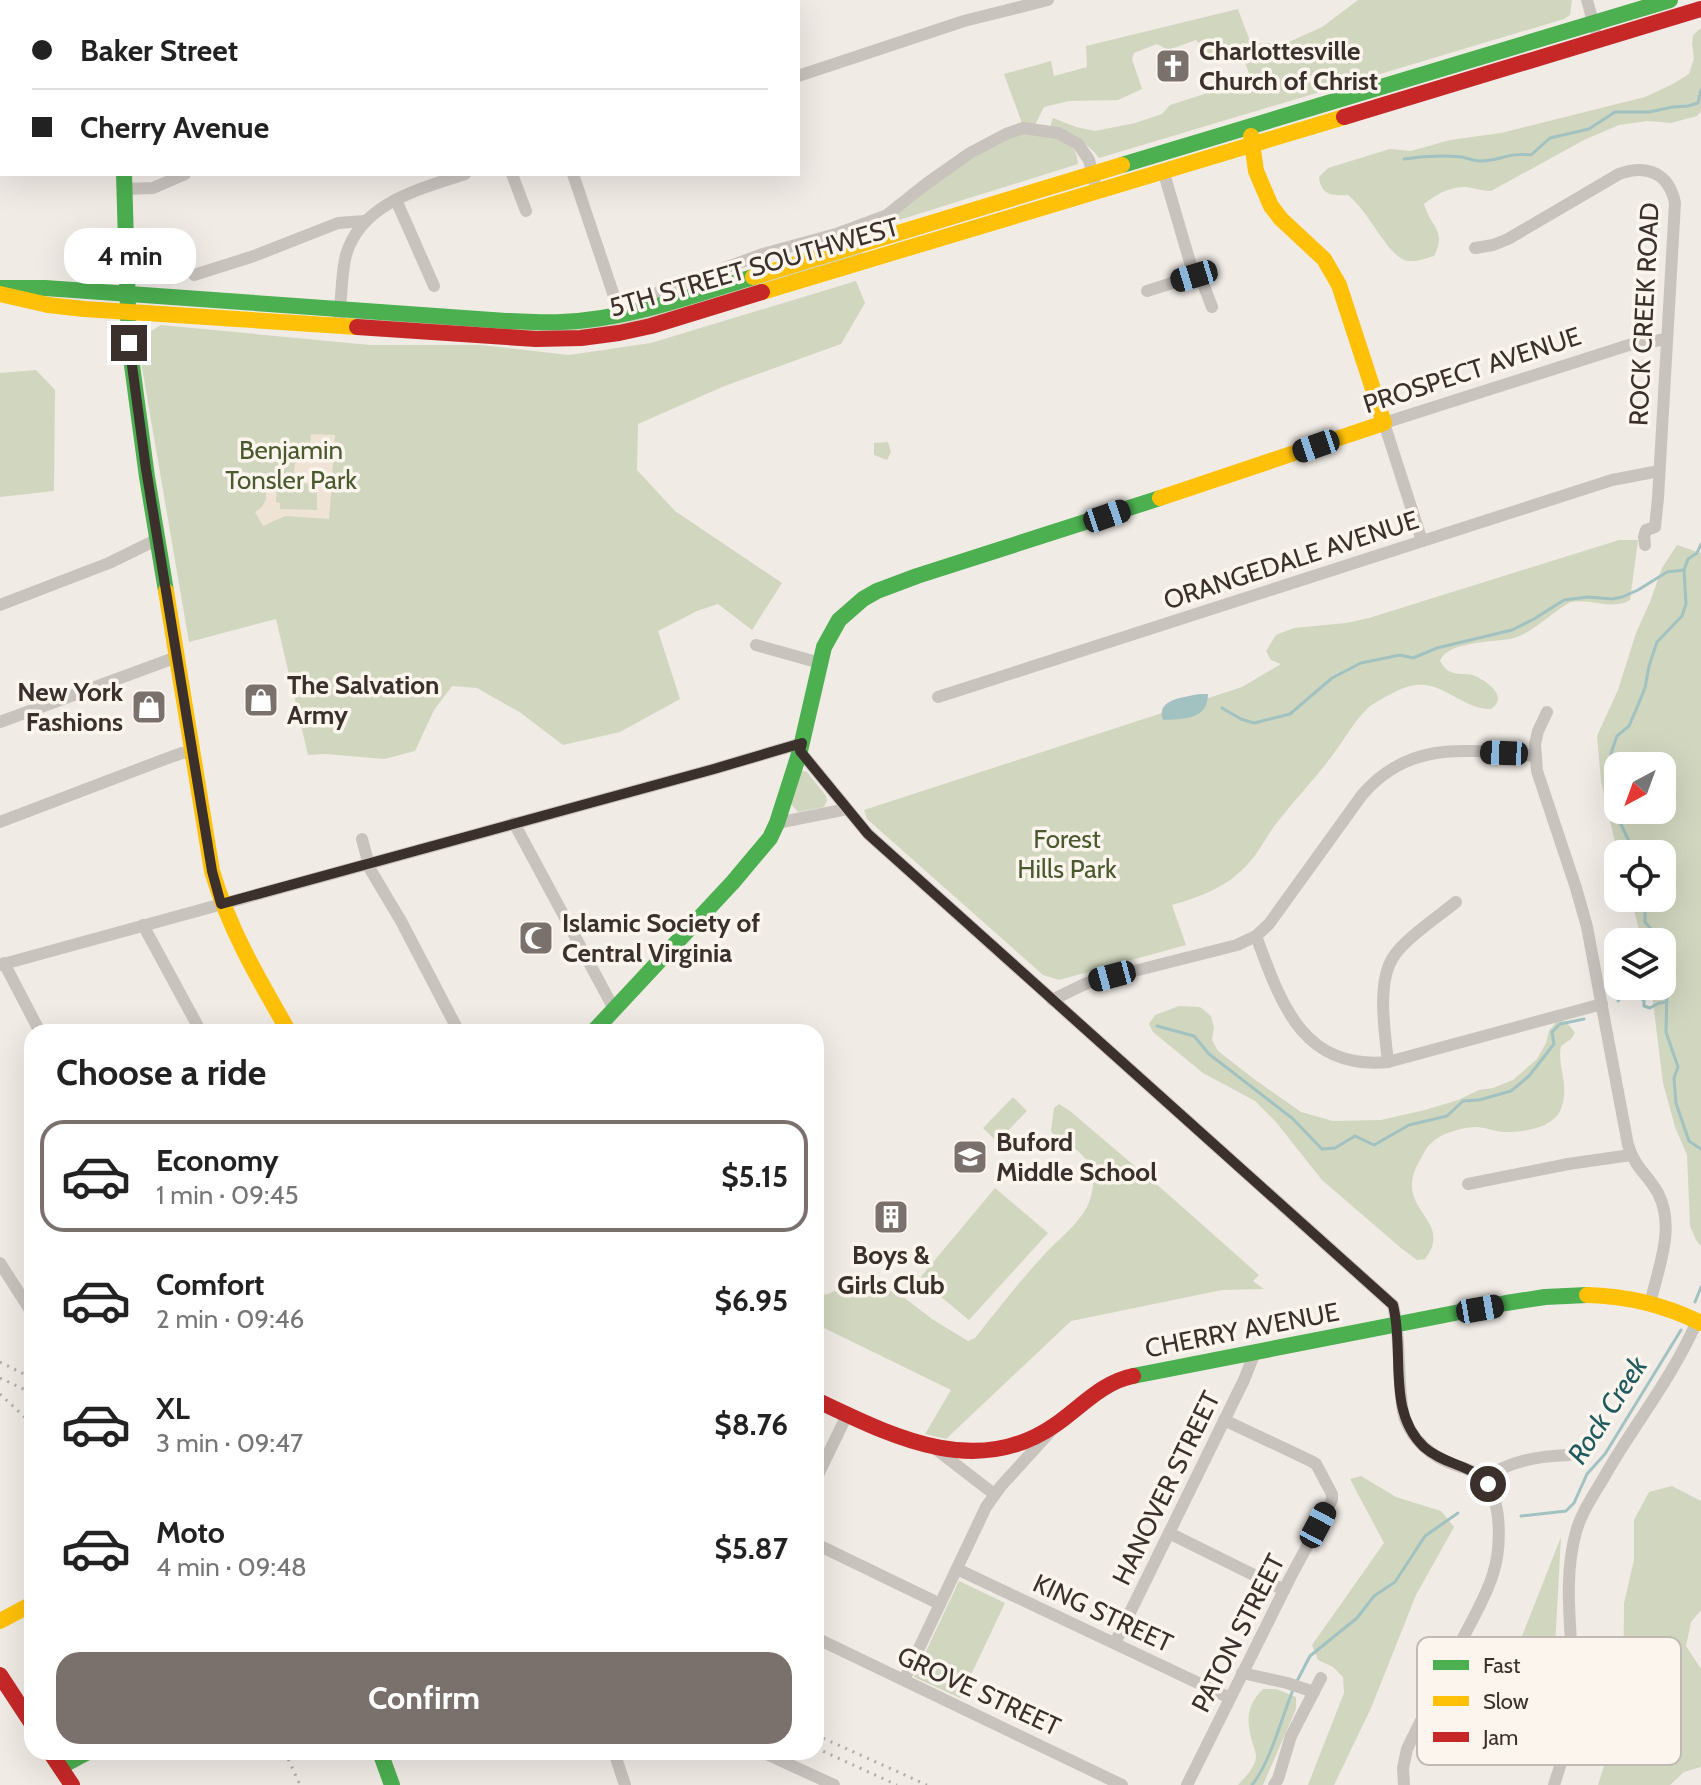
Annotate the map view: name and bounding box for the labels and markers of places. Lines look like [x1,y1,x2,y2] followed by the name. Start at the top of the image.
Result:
[1199,35,1378,97] place label: Charlottesville Church of Christ
[1154,47,1192,85] church icon: Charlottesville Church of Christ
[287,669,439,731] place label: The Salvation Army
[17,676,123,738] place label: New York Fashions
[242,681,280,719] shop icon: The Salvation Army
[130,688,168,726] shop icon: New York Fashions
[562,907,760,969] place label: Islamic Society of Central Virginia
[517,919,555,957] mosque icon: Islamic Society of Central Virginia
[996,1126,1157,1188] place label: Buford Middle School
[951,1138,989,1176] school or university icon: Buford Middle School
[872,1198,910,1236] building icon: Boys & Girls Club
[837,1239,945,1301] place label: Boys & Girls Club

